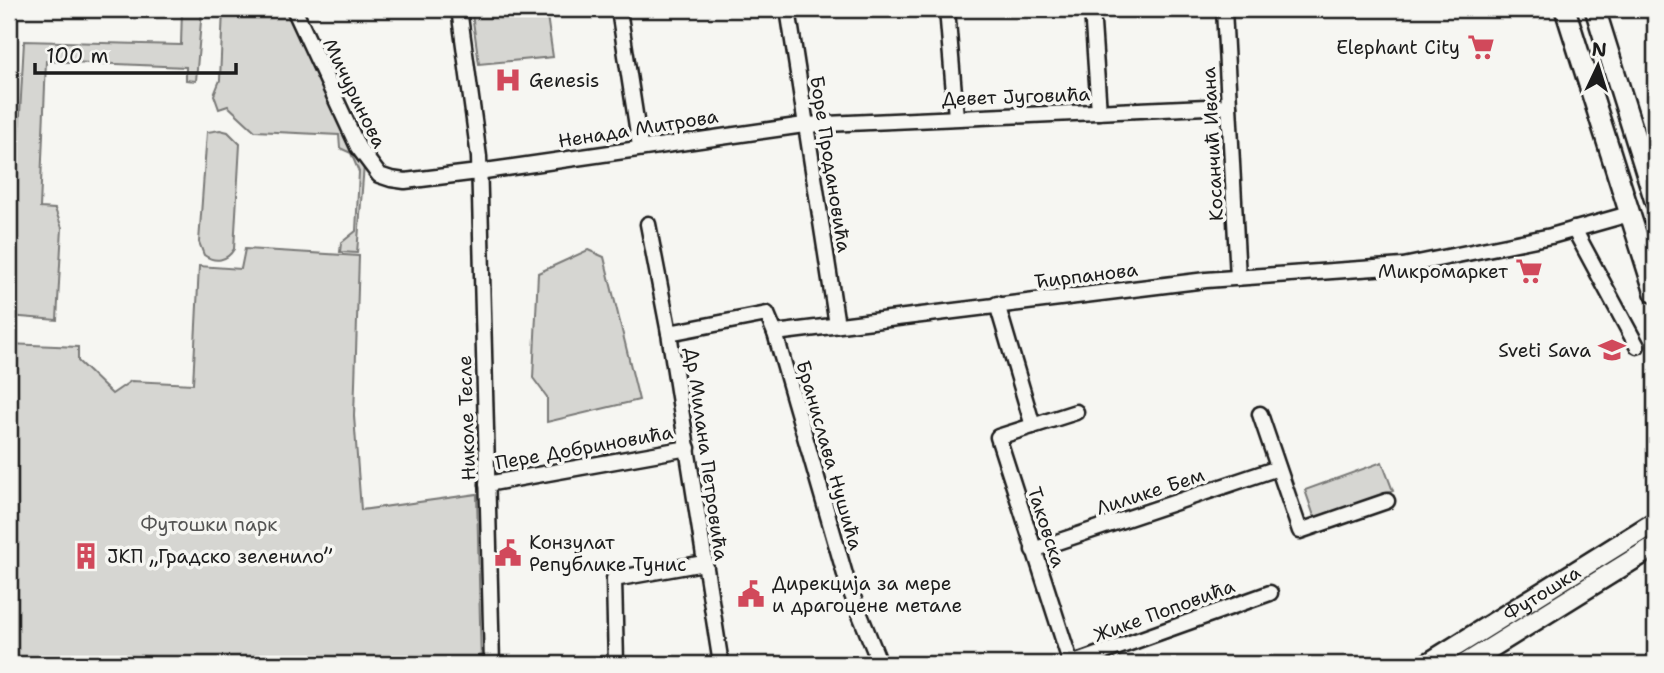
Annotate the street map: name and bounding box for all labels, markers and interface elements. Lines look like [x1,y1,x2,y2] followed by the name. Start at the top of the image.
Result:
[35,32,236,76] scale bar
[1466,32,1496,62] supermarket icon: Elephant City
[1562,32,1632,102] north arrow
[317,34,392,152] street label: Мичуринова
[1336,35,1460,60] place label: Elephant City
[1591,37,1608,63] text: N
[46,42,109,70] text: 100 m
[493,65,523,95] hospital icon: Genesis
[1196,66,1229,222] street label: Косанчић Ивана
[529,68,599,93] place label: Genesis
[804,74,857,254] street label: Боре Продановића
[941,81,1091,112] street label: Девет Југовића
[556,103,720,153] street label: Ненада Митрова
[1514,256,1544,286] supermarket icon: Микромаркет
[1033,257,1139,294] street label: Ћирпанова
[1378,259,1508,284] place label: Микромаркет
[1597,335,1627,365] school or university icon: Sveti Sava
[1498,338,1591,363] place label: Sveti Sava
[679,346,734,562] street label: Др Милана Петровића
[452,355,481,481] street label: Николе Тесле
[791,358,869,553] street label: Бранислава Нушића
[493,420,675,475] street label: Пере Добриновића
[1093,462,1208,521] street label: Лилике Бем
[1022,484,1071,571] street label: Таковска
[141,512,277,537] park label: Футошки парк
[529,530,687,577] place label: Конзулат Републике Тунис
[493,538,523,568] public building icon: Конзулат Републике Тунис
[71,541,101,571] building icon: ЈКП „Градско зеленило”
[107,544,333,569] place label: ЈКП „Градско зеленило”
[1499,559,1585,627] street label: Футошка
[772,571,962,618] place label: Дирекција за мере и драгоцене метале
[1090,573,1238,648] street label: Жике Поповића
[736,579,766,609] public building icon: Дирекција за мере и драгоцене метале

